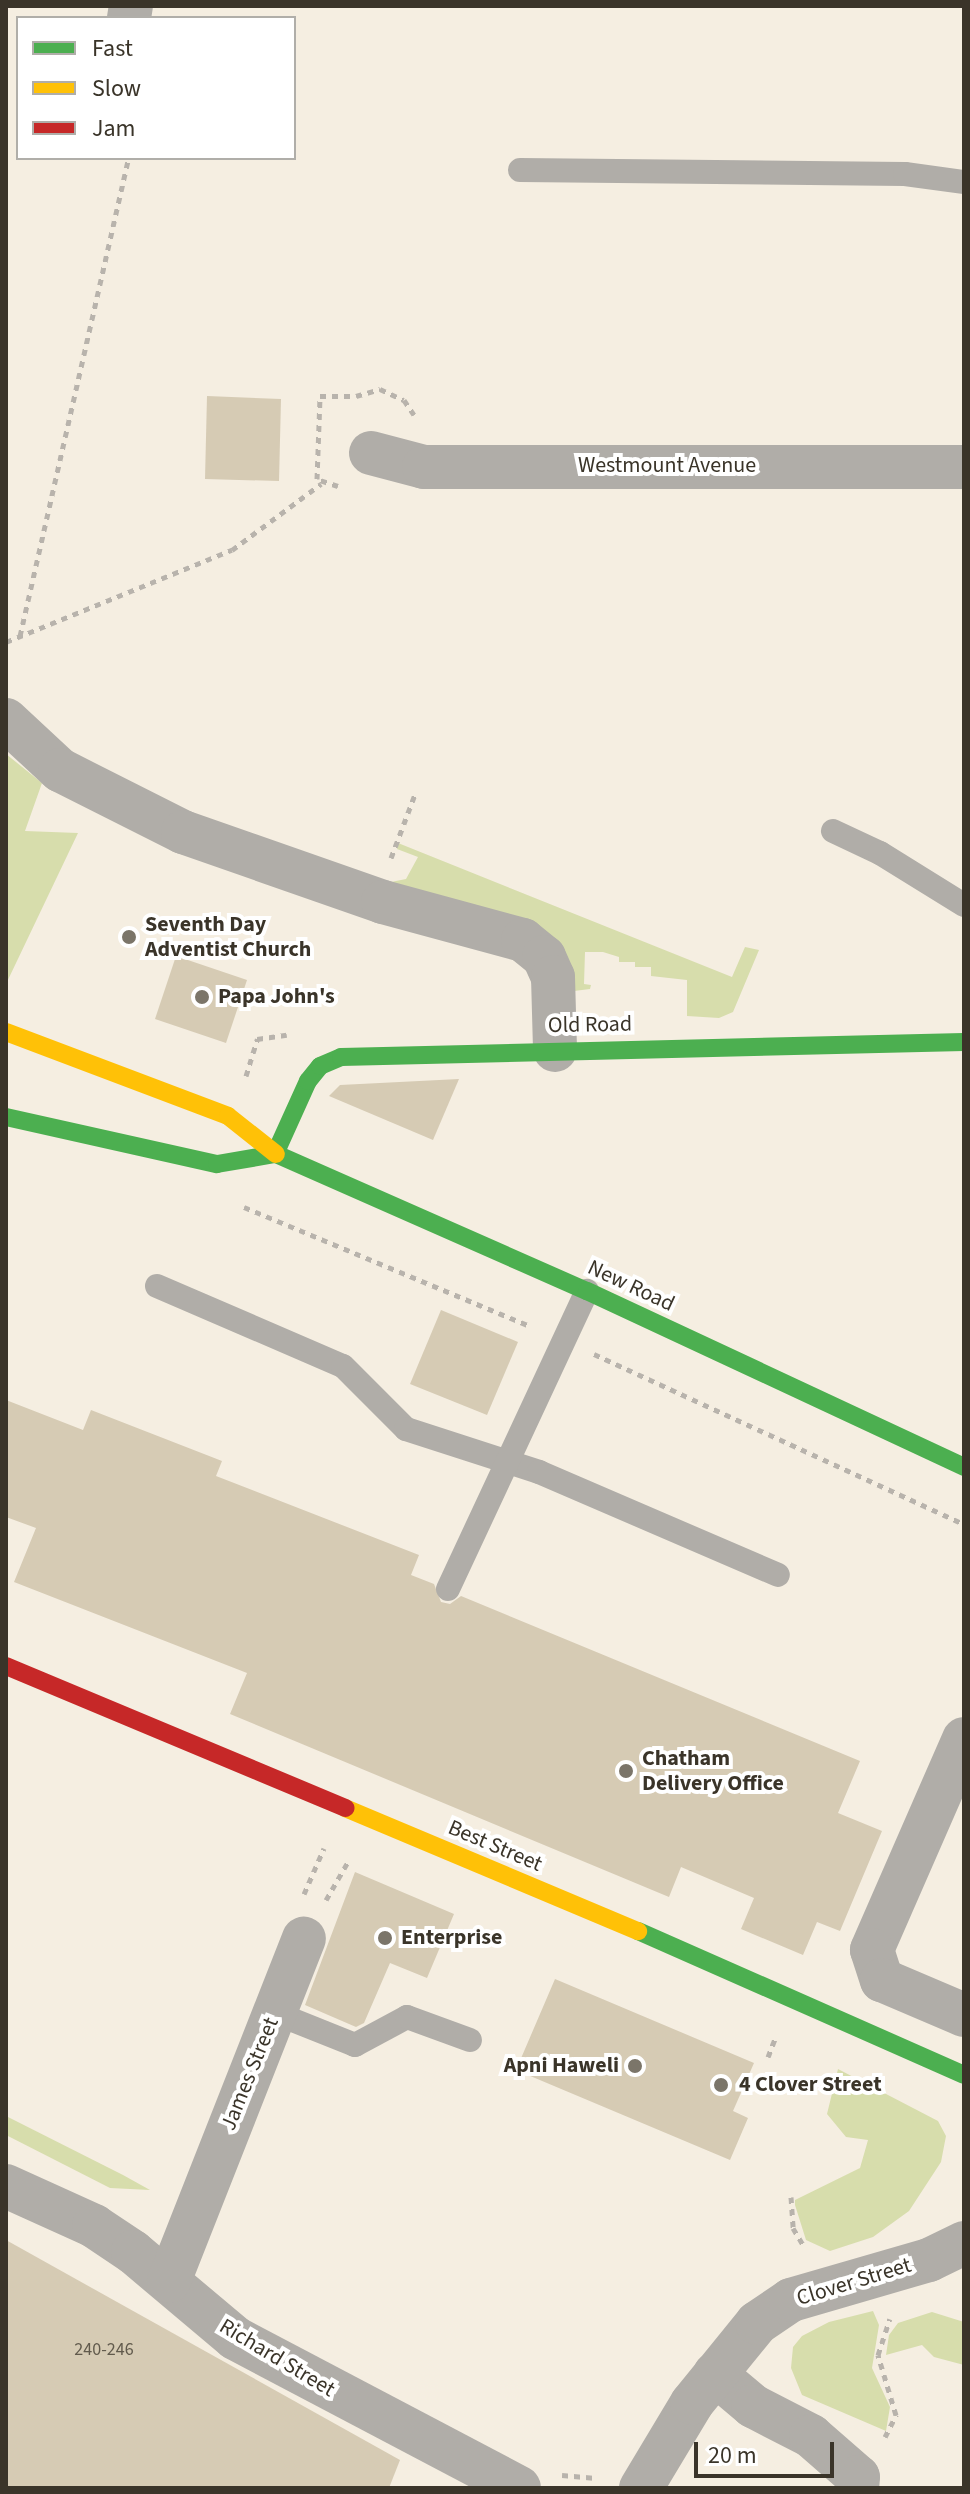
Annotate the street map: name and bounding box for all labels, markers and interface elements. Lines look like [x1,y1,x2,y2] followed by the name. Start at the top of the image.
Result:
[16,16,296,160] legend
[92,31,133,66] text: Fast
[92,71,141,106] text: Slow
[92,111,136,146] text: Jam
[578,453,756,479] street label: Westmount Avenue
[145,911,311,962] place label: Seventh Day Adventist Church
[120,928,138,946] marker: Seventh Day Adventist Church
[218,984,335,1010] place label: Papa John's
[193,988,211,1006] marker: Papa John's
[548,1011,632,1039] street label: Old Road
[583,1254,679,1318] street label: New Road
[642,1745,784,1796] place label: Chatham Delivery Office
[617,1762,635,1780] marker: Chatham Delivery Office
[444,1814,546,1878] street label: Best Street
[401,1925,502,1951] place label: Enterprise
[376,1929,394,1947] marker: Enterprise
[215,2014,285,2134] street label: James Street
[504,2053,619,2079] place label: Apni Haweli
[626,2057,644,2075] marker: Apni Haweli
[739,2072,882,2098] place label: 4 Clover Street
[710,2074,732,2096] marker: 4 Clover Street
[794,2252,914,2312] street label: Clover Street
[214,2313,340,2403] street label: Richard Street
[74,2339,134,2361] house number: 240-246
[698,2426,838,2476] scale bar
[708,2438,757,2473] text: 20 m

